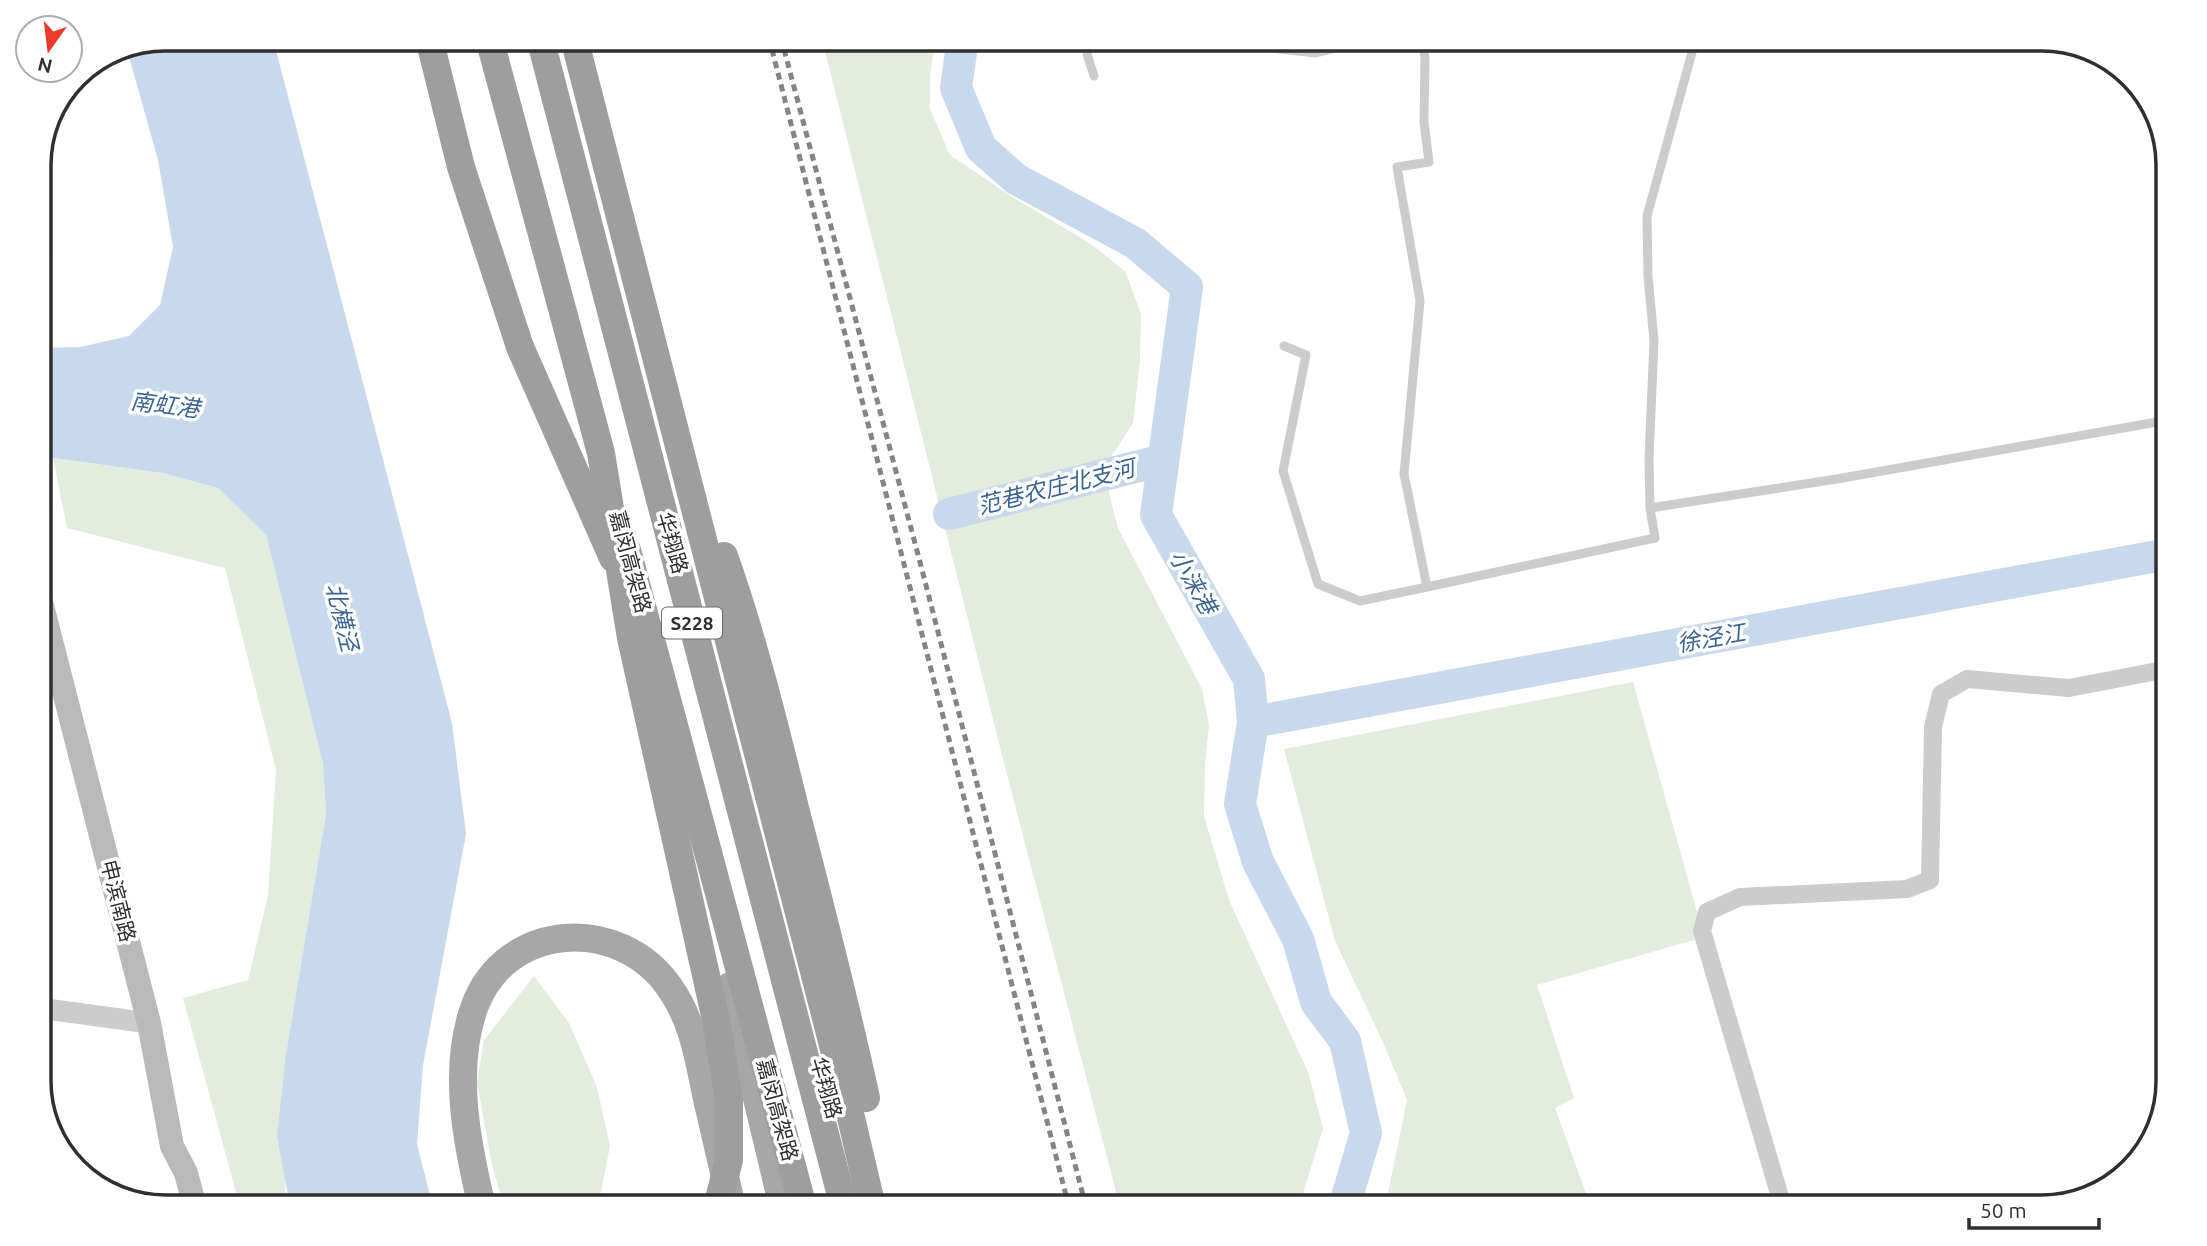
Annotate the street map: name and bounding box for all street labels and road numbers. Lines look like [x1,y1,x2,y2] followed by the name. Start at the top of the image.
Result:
[606,508,656,616] street label: 嘉闵高架路
[653,509,693,576] street label: 华翔路
[662,608,722,638] road number: S228
[97,857,141,944] street label: 申滨南路
[807,1054,847,1121] street label: 华翔路
[753,1056,803,1164] street label: 嘉闵高架路

